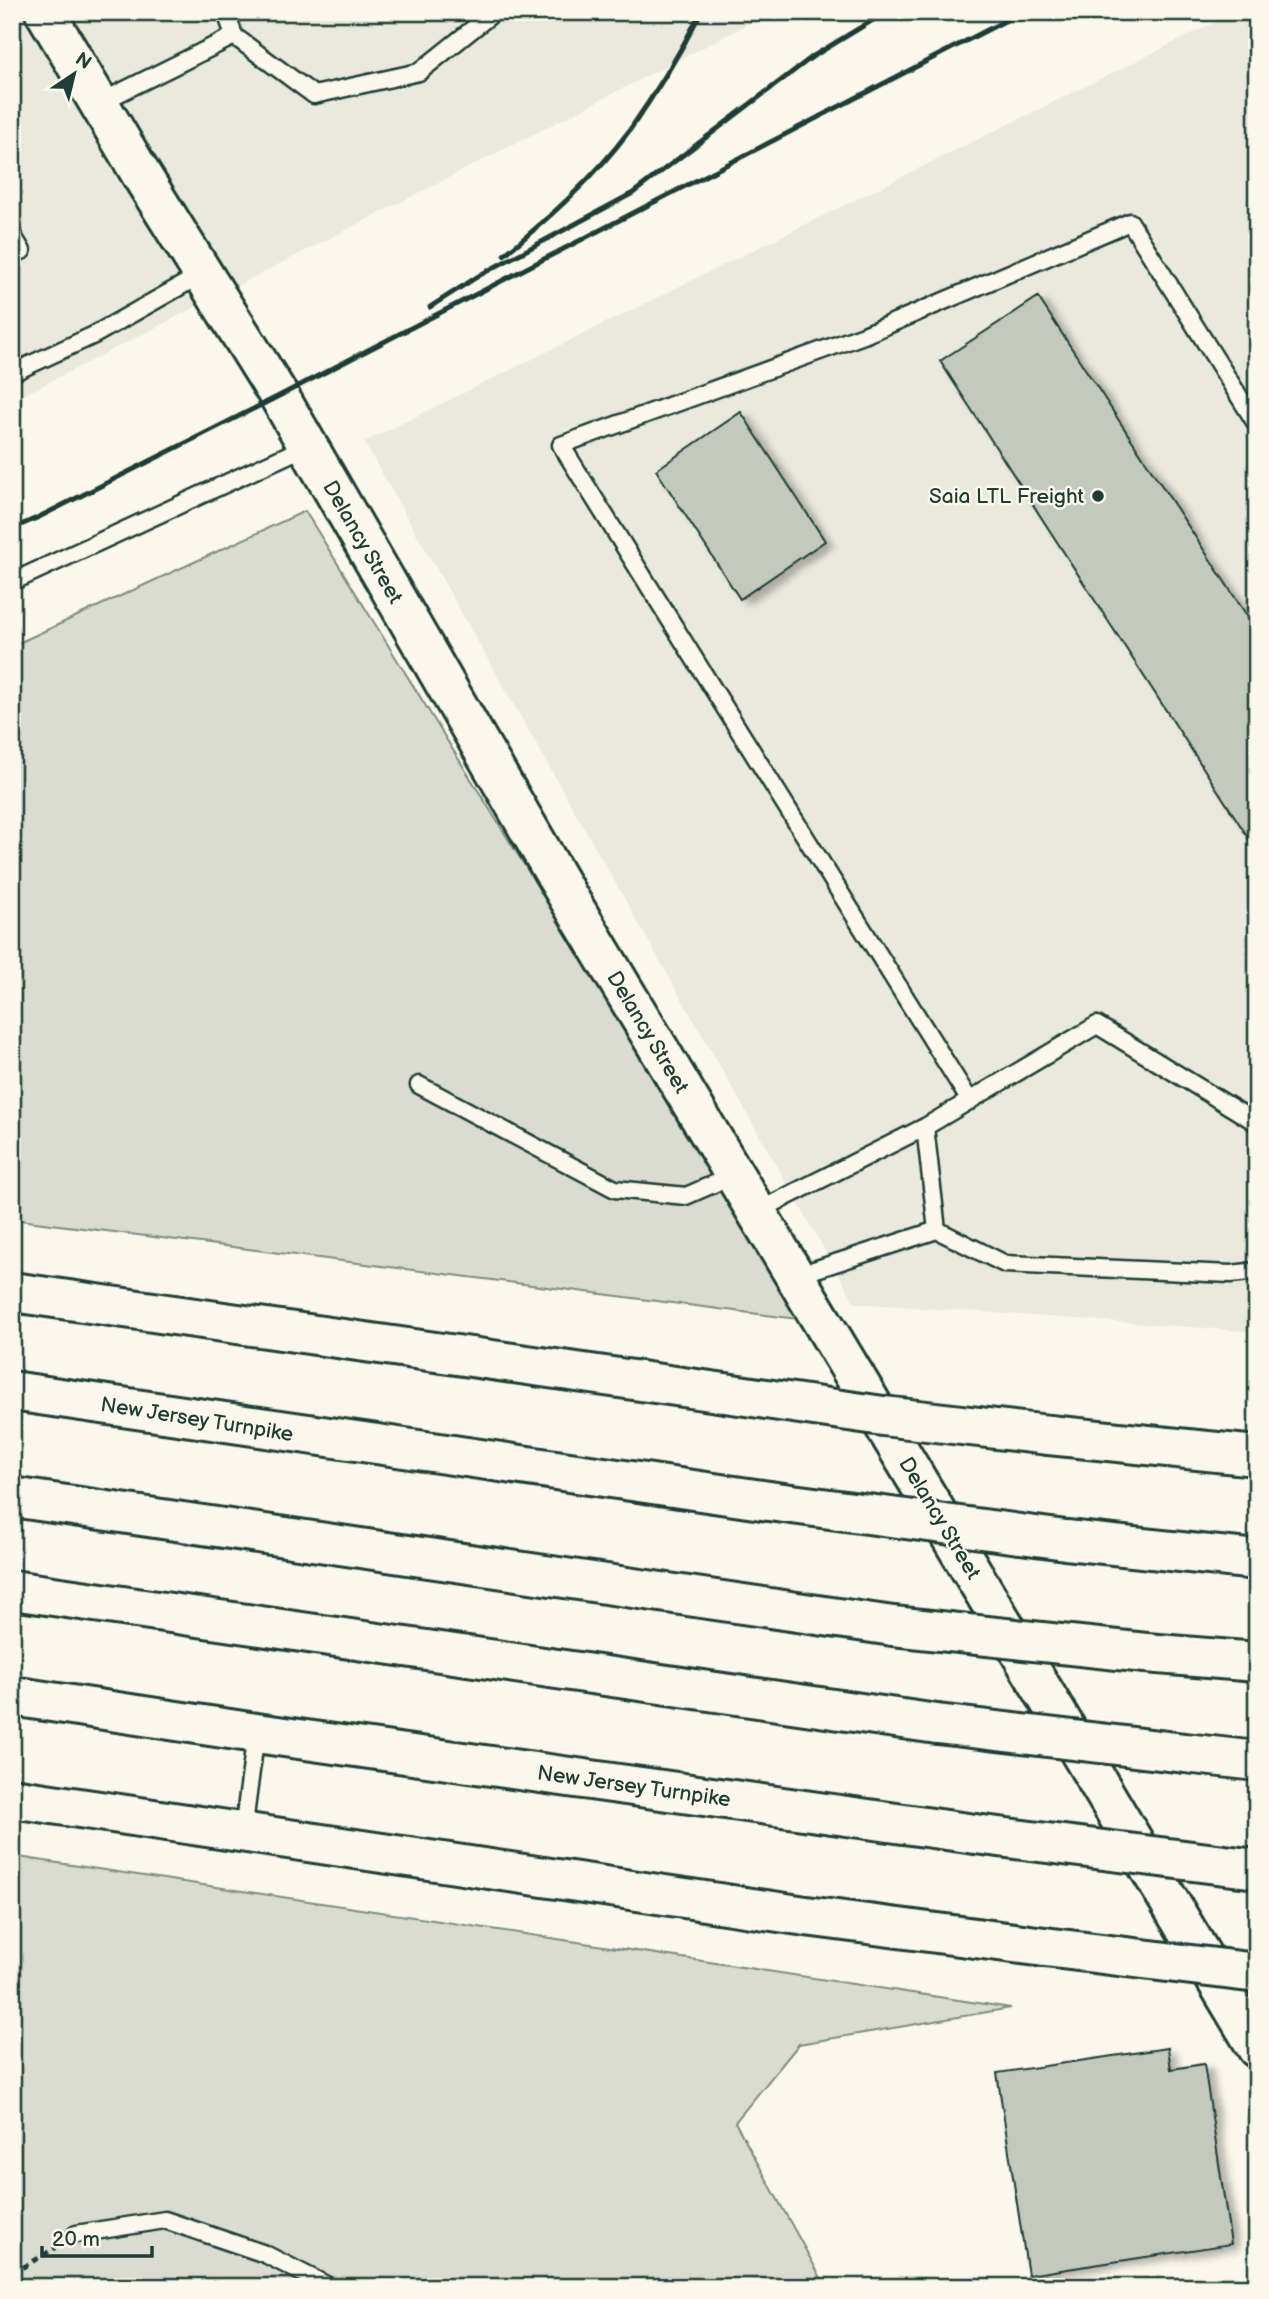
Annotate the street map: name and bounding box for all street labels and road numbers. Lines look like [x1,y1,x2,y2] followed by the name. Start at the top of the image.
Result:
[317,476,408,609] street label: Delancy Street
[601,967,694,1098] street label: Delancy Street
[99,1392,295,1447] street label: New Jersey Turnpike
[893,1453,986,1584] street label: Delancy Street
[536,1761,732,1812] street label: New Jersey Turnpike

